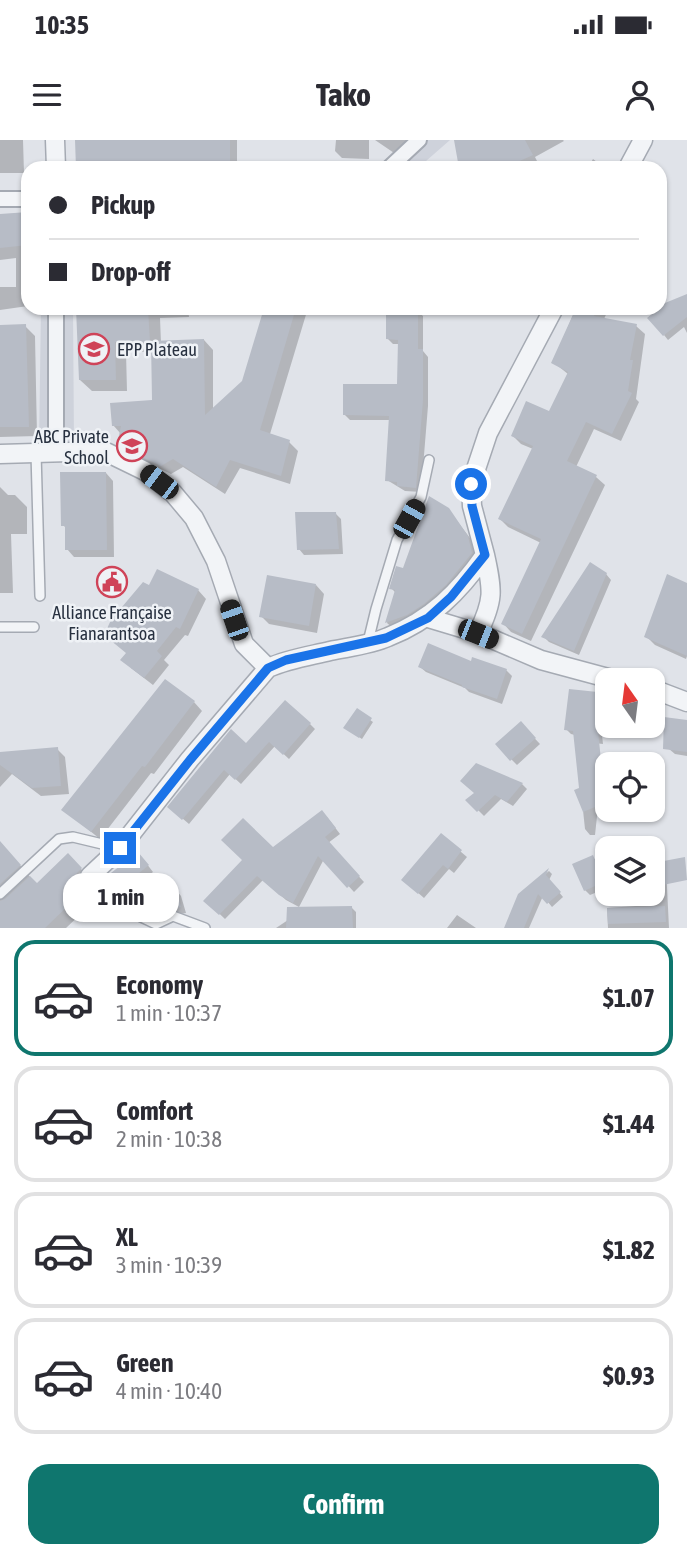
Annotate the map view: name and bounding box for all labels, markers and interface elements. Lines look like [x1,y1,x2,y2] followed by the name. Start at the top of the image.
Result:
[35,10,89,40] text: 10:35
[28,76,66,114] icon: menu
[316,76,371,113] text: Tako
[621,76,659,114] icon: person
[91,190,155,220] text: Pickup
[91,257,171,287] text: Drop-off
[77,332,111,366] school or university icon: EPP Plateau
[117,339,197,360] place label: EPP Plateau
[34,426,109,468] place label: ABC Private School
[115,429,149,463] school or university icon: ABC Private School
[136,461,183,503] car
[455,468,487,500] route start
[390,496,429,542] car
[95,565,129,599] public building icon: Alliance Française Fianarantsoa
[218,597,251,643] car
[52,602,172,644] place label: Alliance Française Fianarantsoa
[455,616,502,652] car
[595,668,665,738] north arrow
[595,668,665,906] map controls
[595,752,665,822] button: locate
[104,832,136,864] route end
[595,836,665,906] button: layers
[62,872,178,922] callout: 1 min
[98,884,144,910] text: 1 min
[32,967,95,1030] icon: car
[116,970,203,1000] text: Economy
[603,983,655,1013] text: $1.07
[116,1000,222,1026] text: 1 min · 10:37
[32,1093,95,1156] icon: car
[116,1096,193,1126] text: Comfort
[603,1109,655,1139] text: $1.44
[116,1126,222,1152] text: 2 min · 10:38
[32,1219,95,1282] icon: car
[116,1222,138,1252] text: XL
[603,1235,655,1265] text: $1.82
[116,1252,222,1278] text: 3 min · 10:39
[32,1345,95,1408] icon: car
[116,1348,174,1378] text: Green
[603,1361,655,1391] text: $0.93
[116,1378,222,1404] text: 4 min · 10:40
[28,1464,659,1544] button: Confirm

